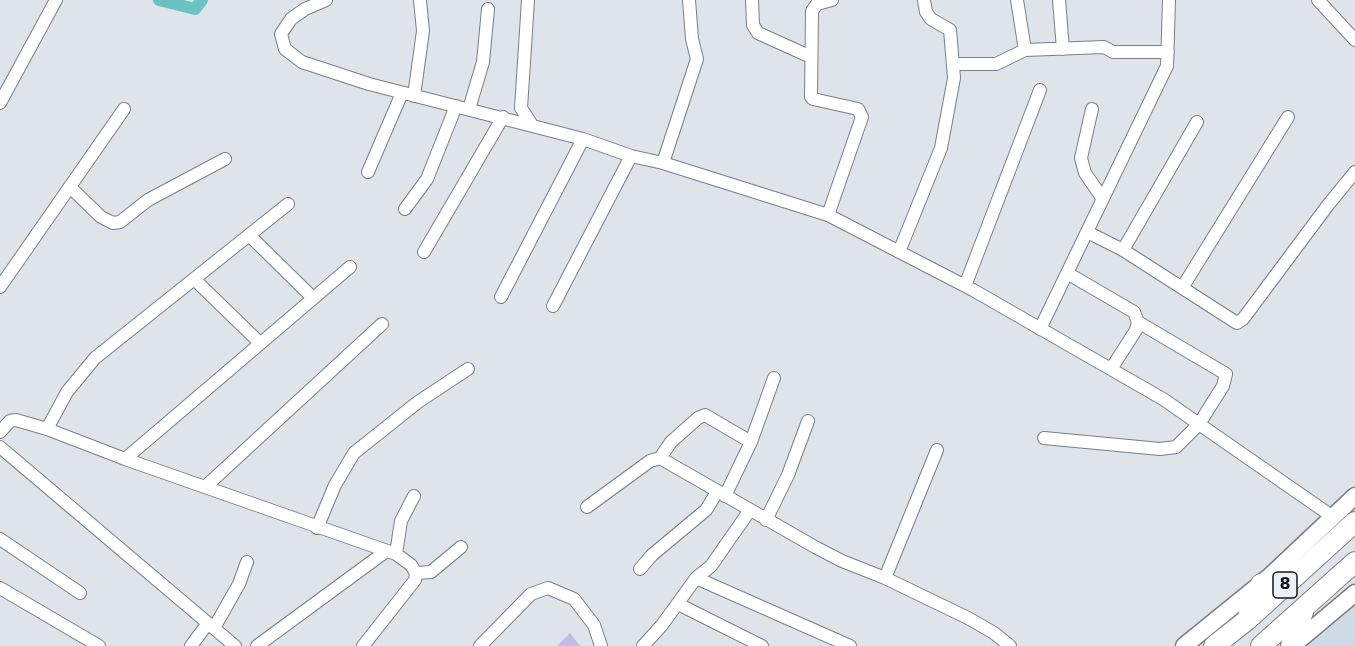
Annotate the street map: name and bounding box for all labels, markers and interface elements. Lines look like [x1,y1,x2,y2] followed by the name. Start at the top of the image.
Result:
[1273,572,1297,598] road number: 8

